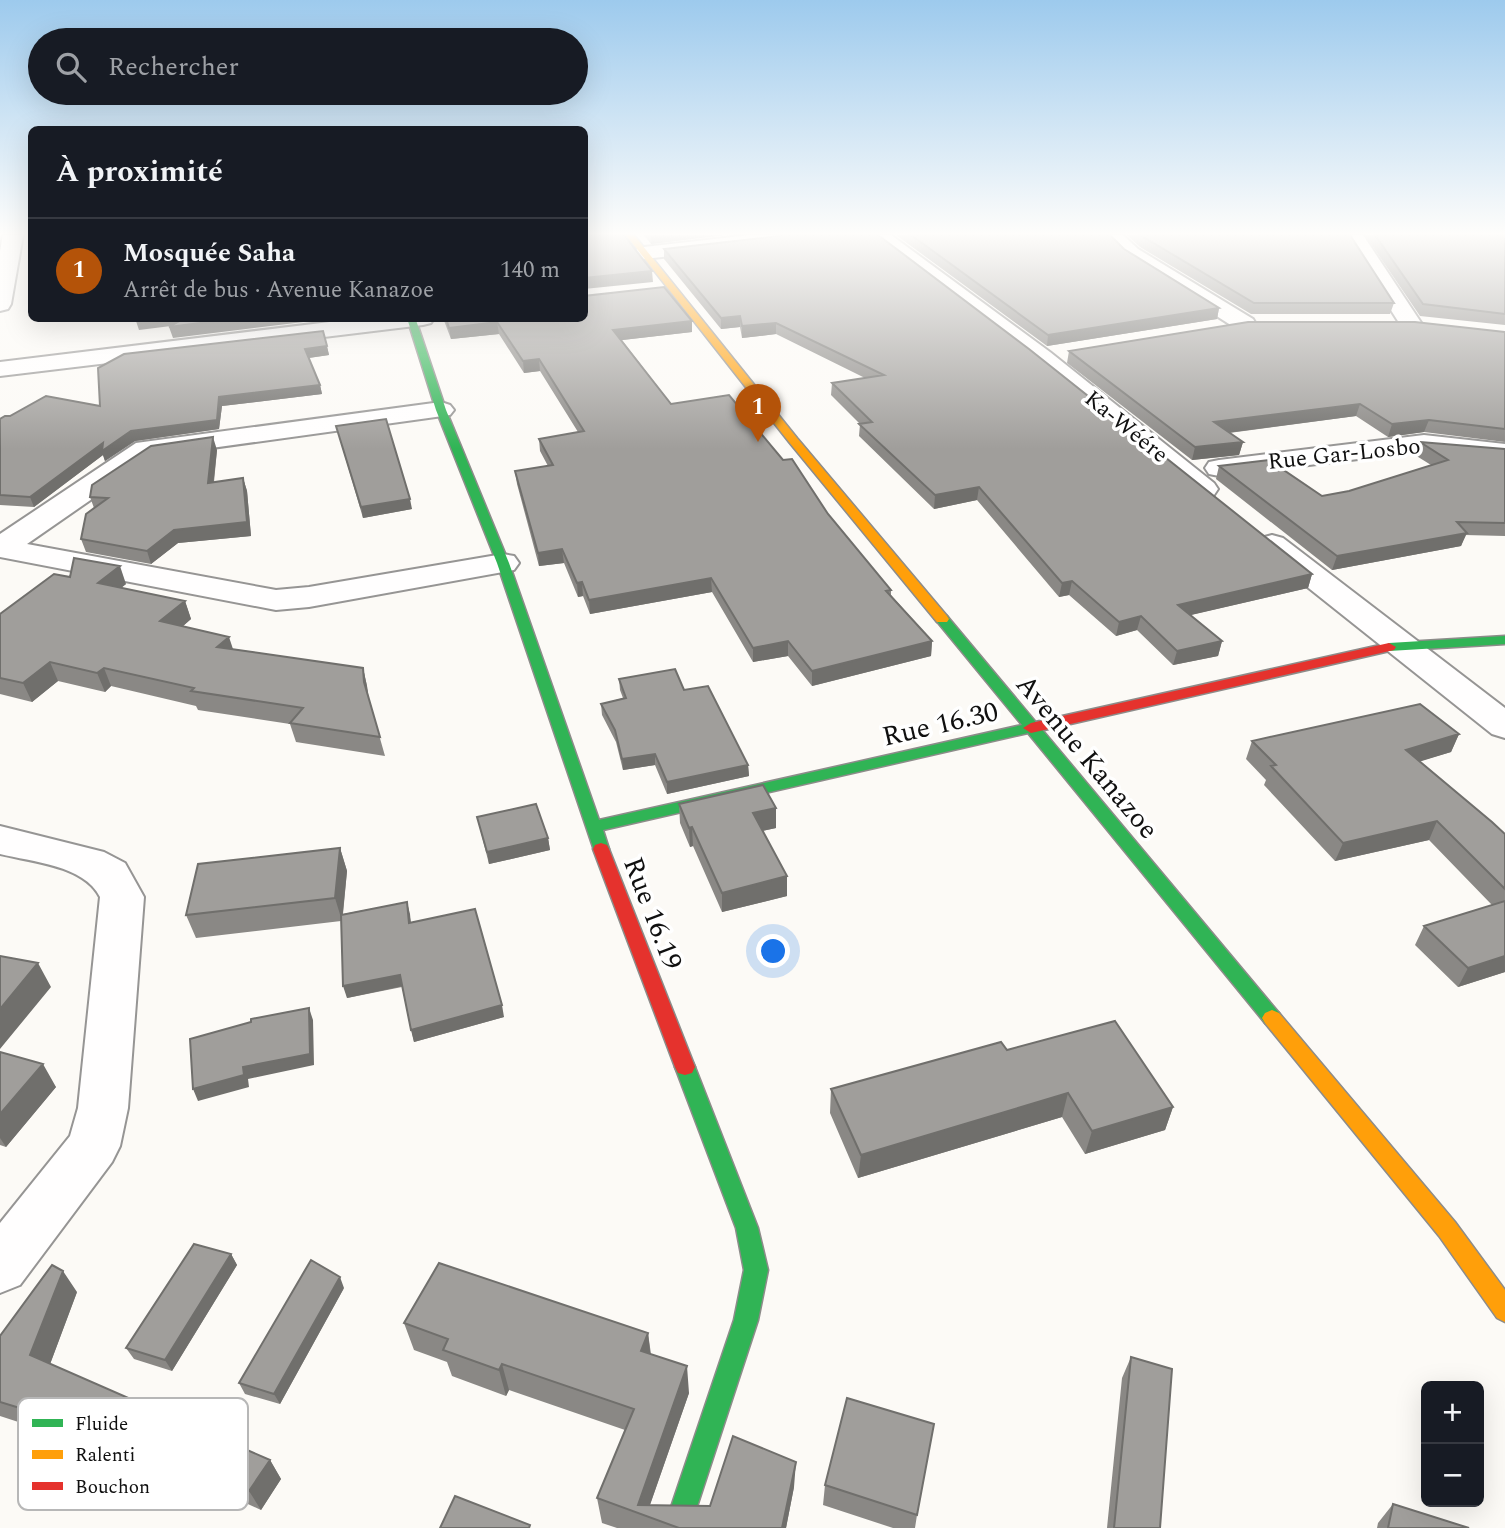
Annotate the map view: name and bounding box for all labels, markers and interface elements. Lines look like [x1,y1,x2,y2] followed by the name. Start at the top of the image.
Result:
[28,28,588,105] search box
[108,47,239,87] text: Rechercher
[52,48,90,86] icon: search
[56,149,223,195] text: À proximité
[123,233,295,273] text: Mosquée Saha
[73,253,85,288] text: 1
[500,253,560,288] text: 140 m
[123,273,434,308] text: Arrêt de bus · Avenue Kanazoe
[1076,382,1176,472] street label: Ka-Wéére
[735,384,781,442] pin: 1
[1266,429,1422,480] street label: Rue Gar-Losbo
[1005,665,1169,849] street label: Avenue Kanazoe
[878,690,1003,759] street label: Rue 16.30
[611,851,694,976] street label: Rue 16.19
[756,934,790,968] your location
[1421,1381,1484,1507] map controls
[1421,1381,1484,1444] button: +
[18,1398,248,1510] legend
[75,1410,128,1439] text: Fluide
[75,1441,135,1470] text: Ralenti
[1421,1444,1484,1507] button: −
[75,1473,150,1502] text: Bouchon

